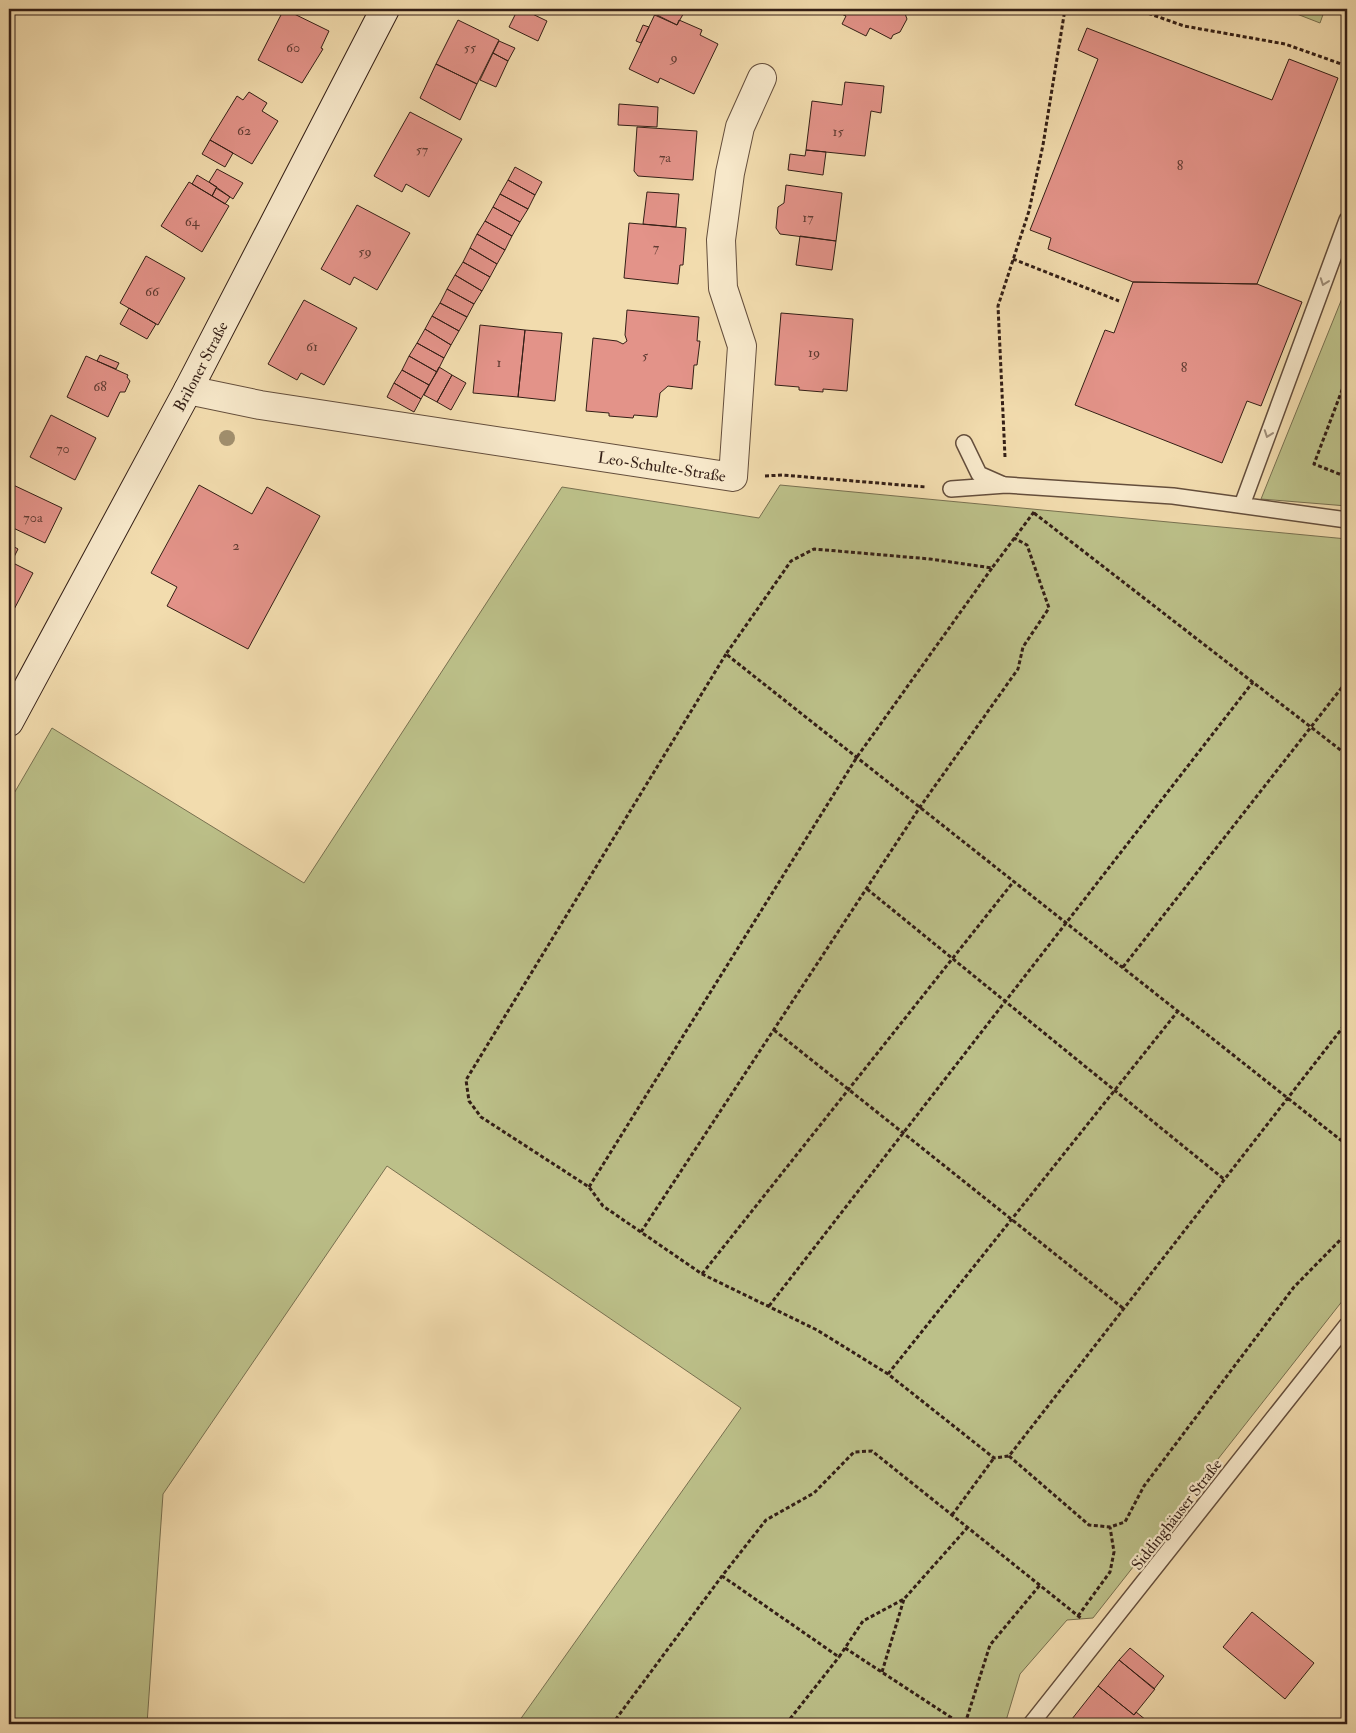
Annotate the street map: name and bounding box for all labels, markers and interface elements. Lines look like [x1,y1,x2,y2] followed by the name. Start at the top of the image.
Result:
[286,39,300,56] house number: 60
[464,39,477,56] house number: 55
[669,49,678,66] house number: 9
[237,122,251,139] house number: 62
[832,123,844,140] house number: 15
[416,141,429,158] house number: 57
[659,149,671,166] house number: 7a
[1177,157,1184,174] house number: 8
[802,209,814,226] house number: 17
[185,213,201,230] house number: 64
[653,239,660,256] house number: 7
[358,243,372,260] house number: 59
[1320,277,1330,285] one-way arrow
[145,283,160,300] house number: 66
[169,318,233,415] street label: Briloner Straße
[306,338,318,355] house number: 61
[808,344,820,361] house number: 19
[642,347,649,364] house number: 5
[497,354,502,371] house number: 1
[1181,359,1188,376] house number: 8
[93,378,107,395] house number: 68
[1264,429,1274,438] one-way arrow
[56,440,70,457] house number: 70
[596,448,727,487] street label: Leo-Schulte-Straße
[23,509,43,526] house number: 70a
[232,537,240,554] house number: 2
[1127,1455,1227,1574] street label: Siddinghäuser Straße

